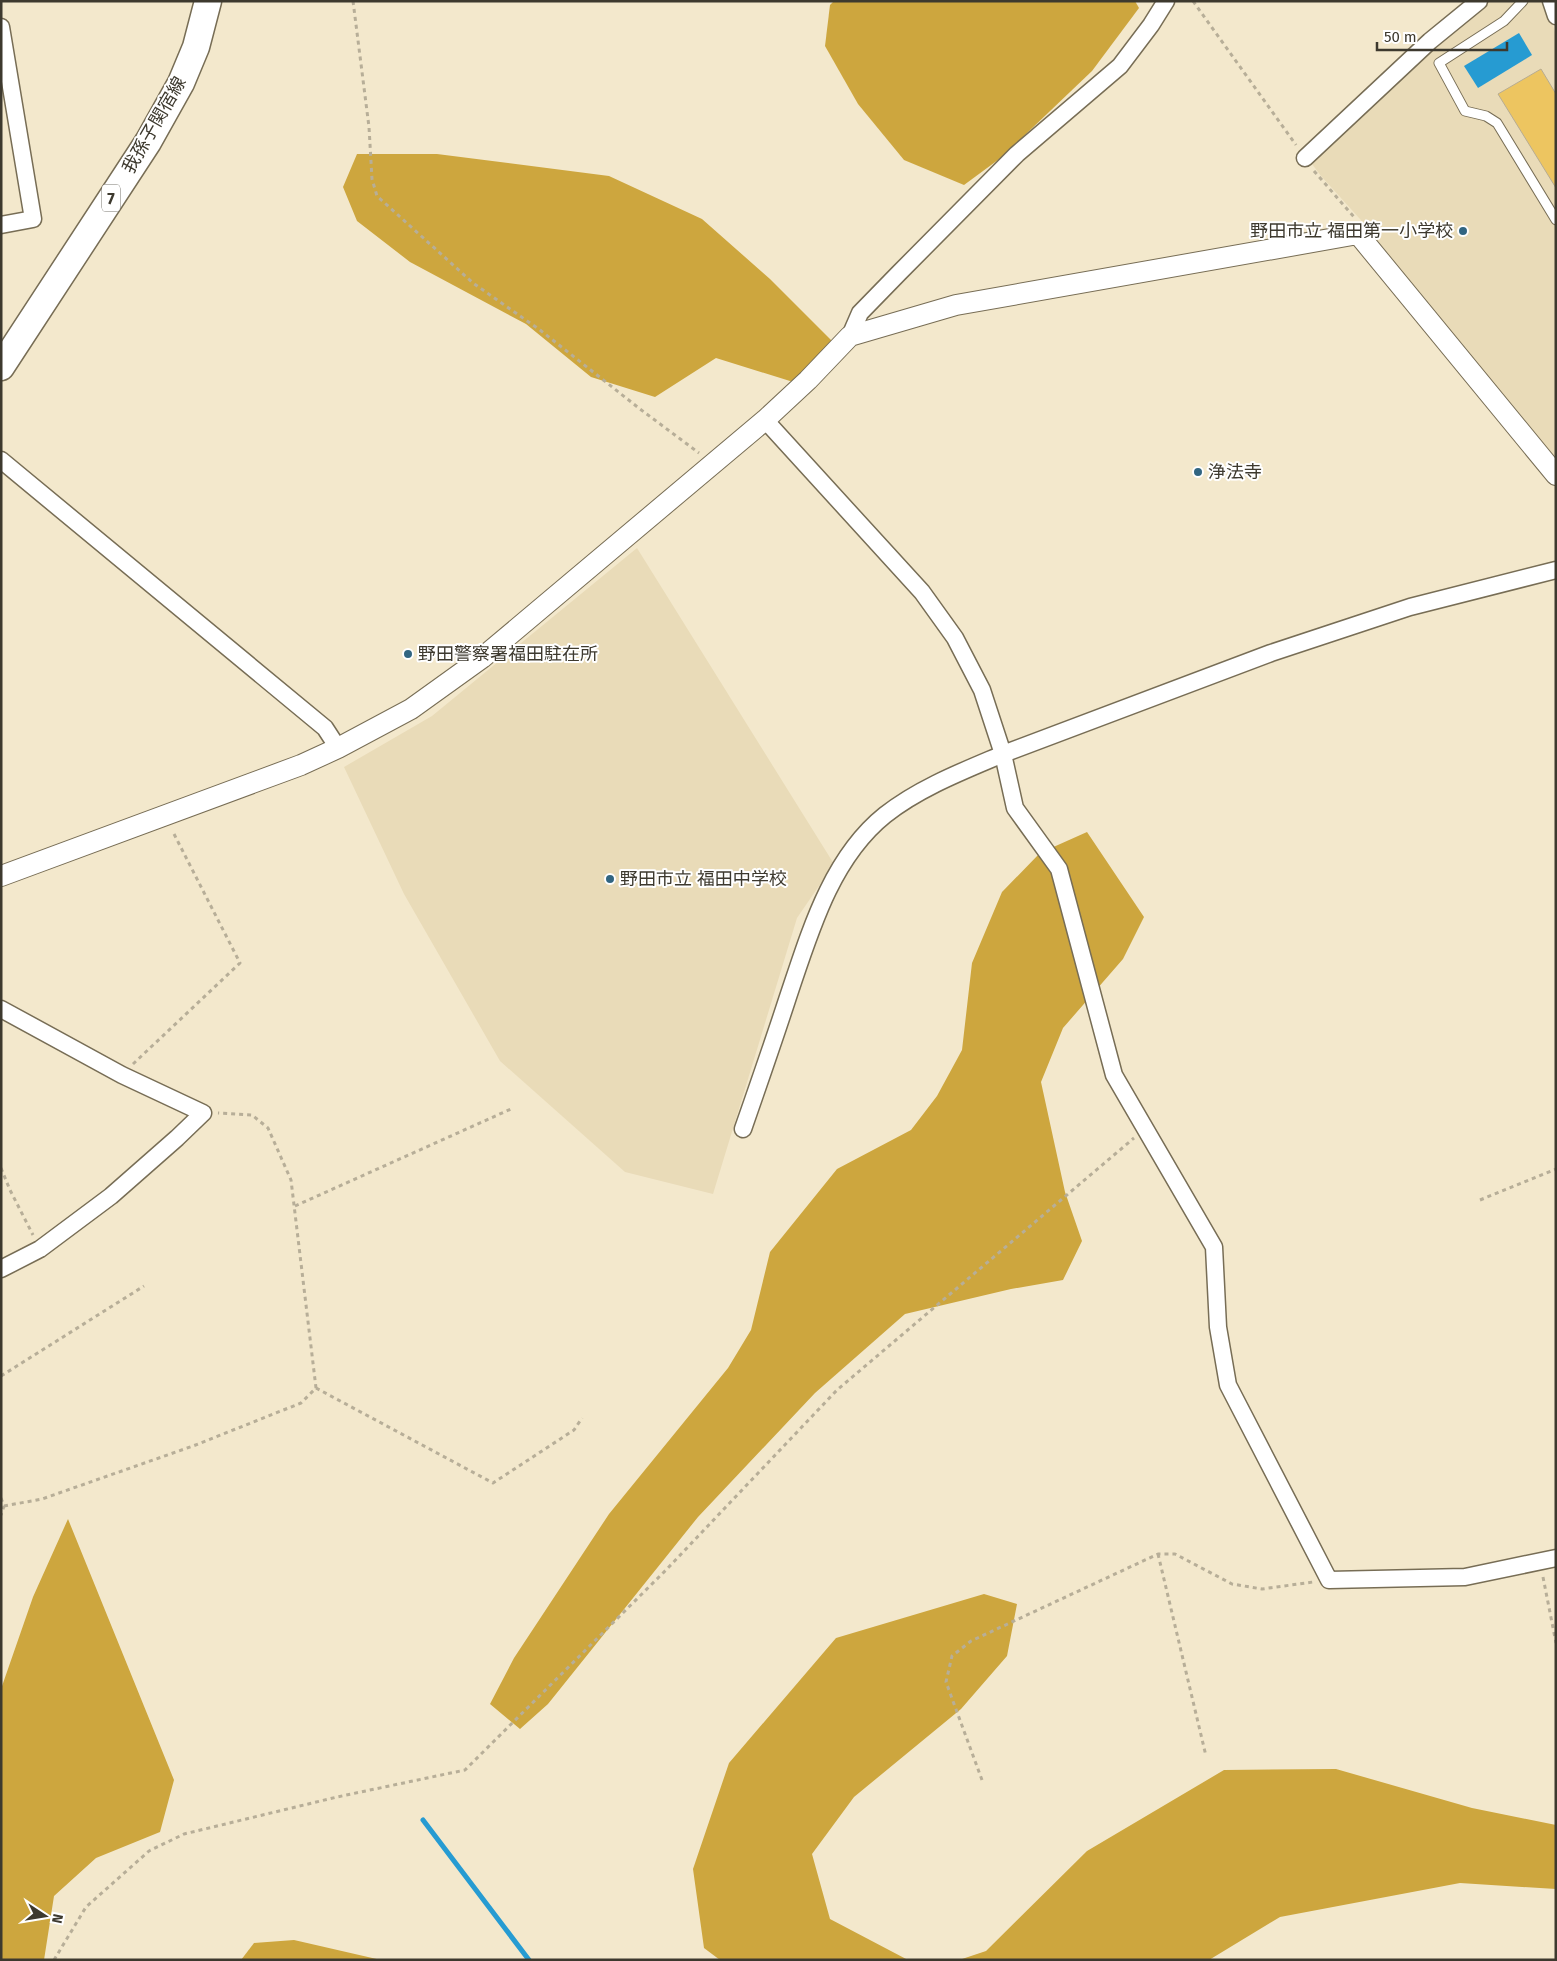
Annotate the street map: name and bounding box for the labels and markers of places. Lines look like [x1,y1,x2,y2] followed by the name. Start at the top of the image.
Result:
[1250,220,1453,242] place label: 野田市立 福田第一小学校
[1457,225,1469,237] marker: 野田市立 福田第一小学校
[1208,461,1262,483] place label: 浄法寺
[1192,466,1204,478] marker: 浄法寺
[418,643,598,665] place label: 野田警察署福田駐在所
[402,648,414,660] marker: 野田警察署福田駐在所
[620,868,787,890] place label: 野田市立 福田中学校
[604,873,616,885] marker: 野田市立 福田中学校

